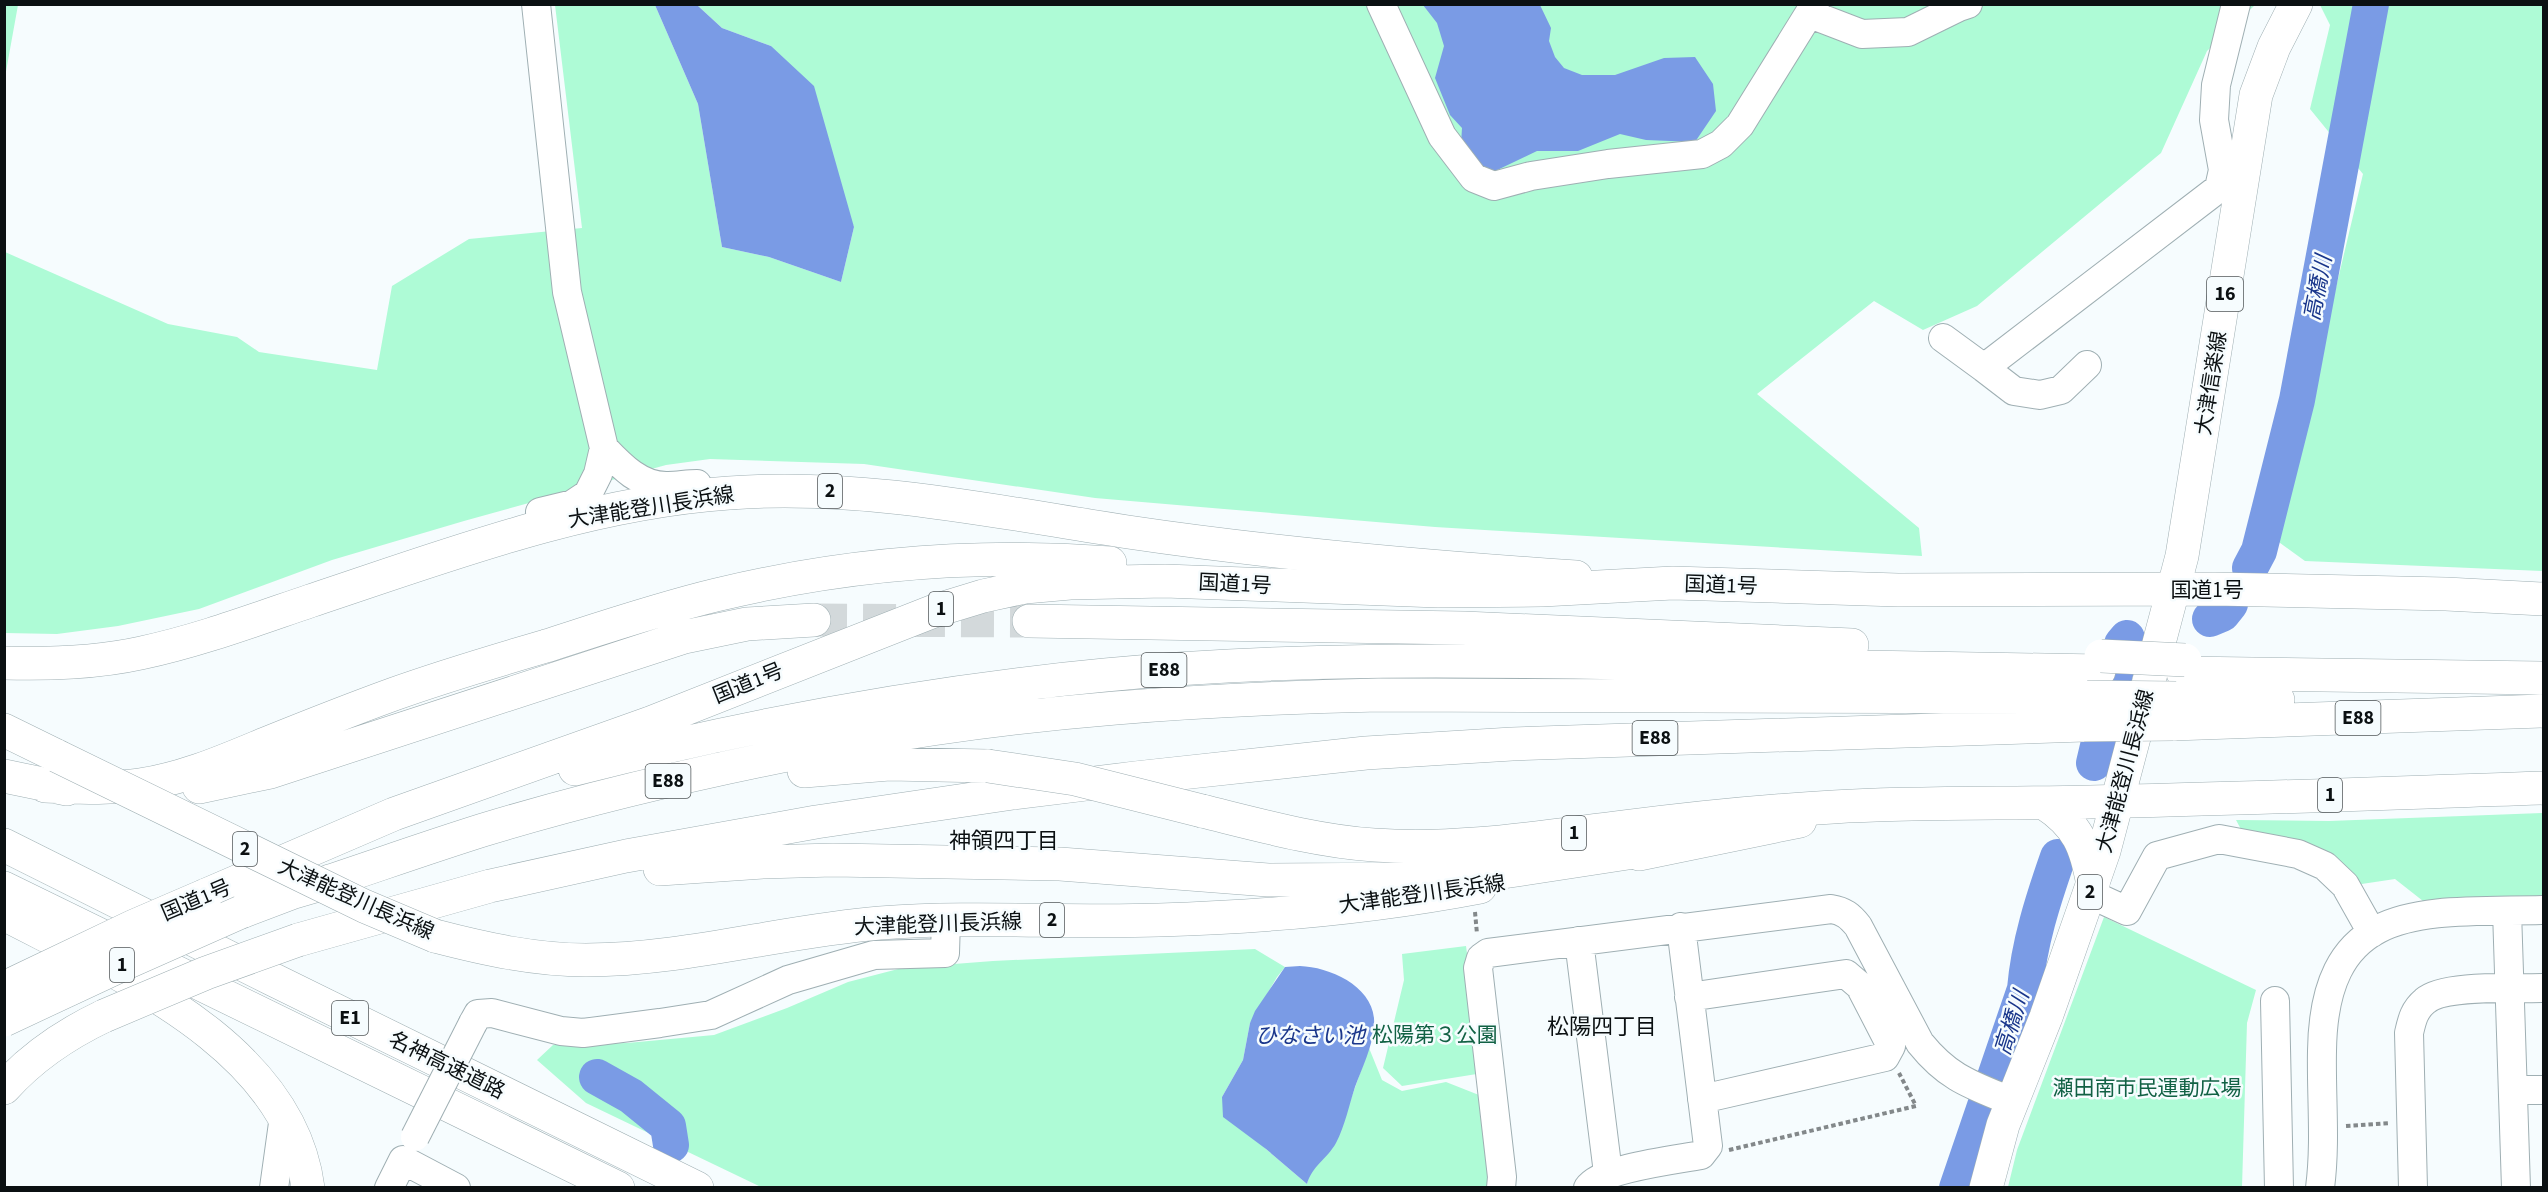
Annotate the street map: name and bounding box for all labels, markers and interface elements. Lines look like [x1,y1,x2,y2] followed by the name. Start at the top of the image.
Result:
[2296,251,2340,323] water label: 高橋川
[2207,277,2243,311] road number: 16
[2188,329,2234,437] street label: 大津信楽線
[818,474,842,508] road number: 2
[566,479,736,535] street label: 大津能登川長浜線
[1198,567,1272,601] street label: 国道1号
[1684,569,1758,601] street label: 国道1号
[2170,575,2244,605] street label: 国道1号
[929,592,953,626] road number: 1
[1142,653,1186,687] road number: E88
[708,655,788,711] street label: 国道1号
[2089,686,2161,856] street label: 大津能登川長浜線
[2336,701,2380,735] road number: E88
[1632,721,1678,755] road number: E88
[646,764,690,798] road number: E88
[2318,778,2342,812] road number: 1
[1562,816,1586,850] road number: 1
[949,825,1059,857] district label: 神領四丁目
[233,832,257,866] road number: 2
[273,851,439,947] street label: 大津能登川長浜線
[1337,867,1507,921] street label: 大津能登川長浜線
[156,872,236,928] street label: 国道1号
[2078,875,2102,909] road number: 2
[1040,903,1064,937] road number: 2
[854,906,1022,942] street label: 大津能登川長浜線
[110,948,134,982] road number: 1
[1987,985,2038,1059] water label: 高橋川
[332,1001,368,1035] road number: E1
[1547,1011,1657,1043] district label: 松陽四丁目
[1255,1020,1367,1052] water label: ひなさい池
[1372,1020,1498,1050] park label: 松陽第３公園
[384,1024,510,1106] street label: 名神高速道路
[2053,1073,2242,1103] park label: 瀬田南市民運動広場

